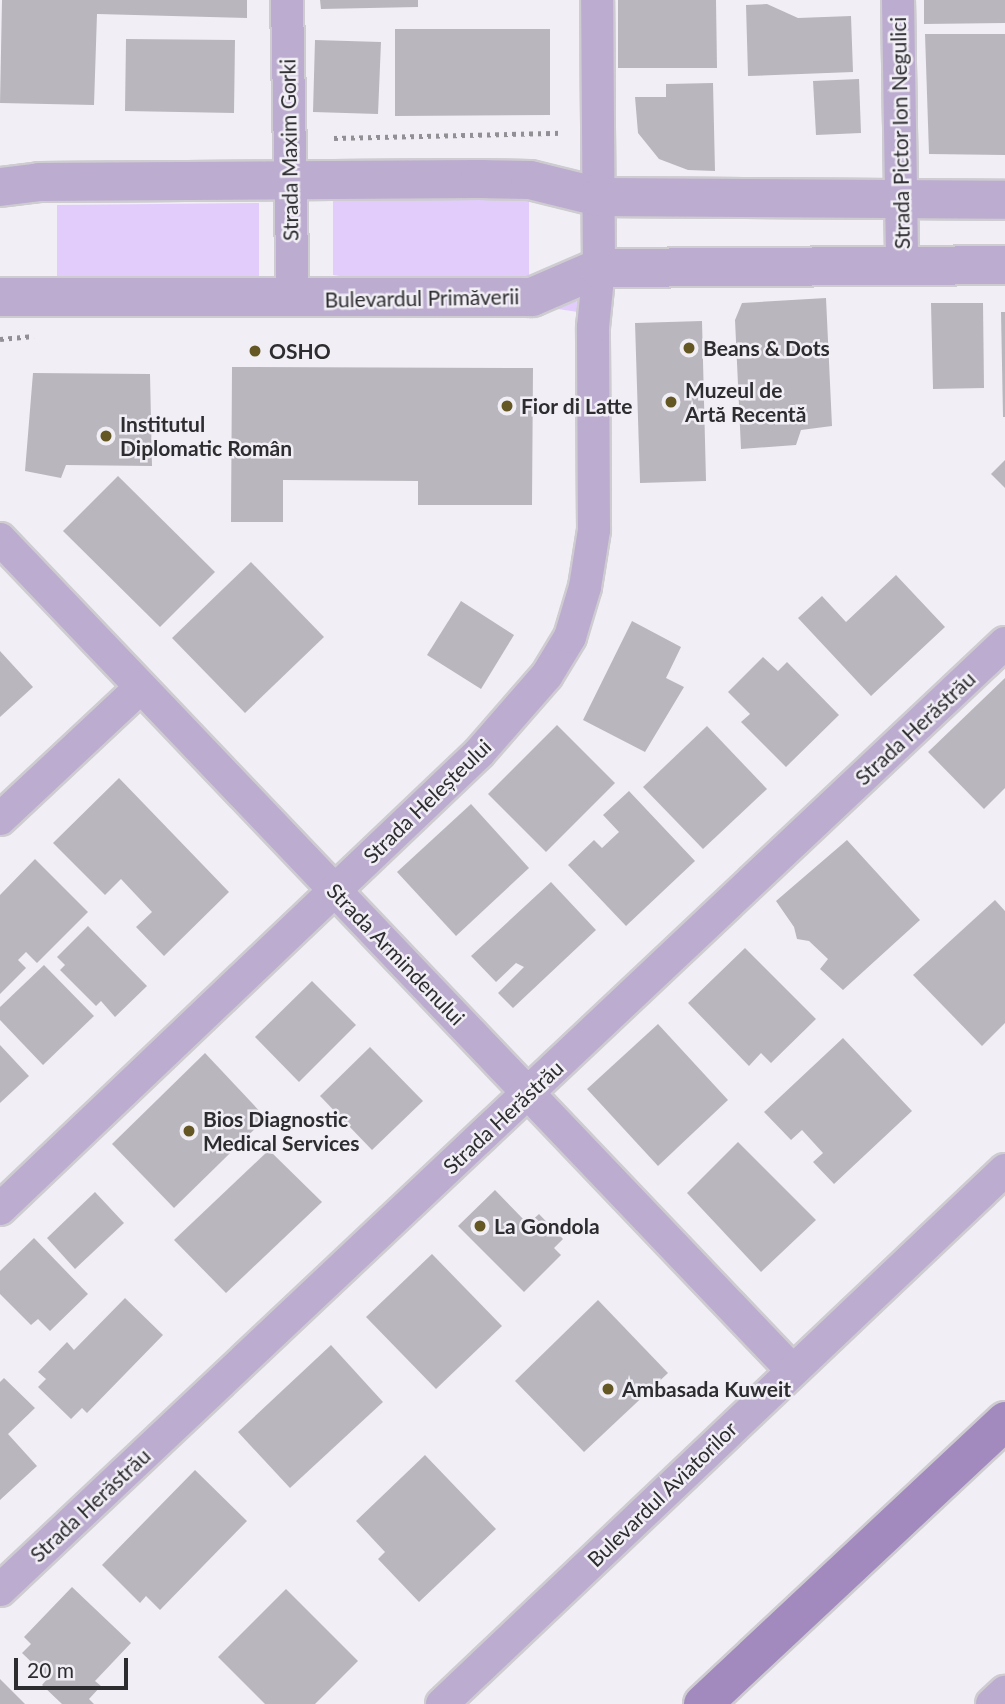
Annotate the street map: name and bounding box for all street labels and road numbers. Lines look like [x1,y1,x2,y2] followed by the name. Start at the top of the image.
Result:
[885,16,915,250] street label: Strada Pictor Ion Negulici
[275,59,303,241] street label: Strada Maxim Gorki
[324,284,520,312] street label: Bulevardul Primăverii
[850,666,980,790] street label: Strada Herăstrău
[358,734,496,868] street label: Strada Heleșteului
[322,878,470,1030] street label: Strada Armindenului
[438,1055,568,1179] street label: Strada Herăstrău
[582,1416,742,1572] street label: Bulevardul Aviatorilor
[25,1443,155,1567] street label: Strada Herăstrău

